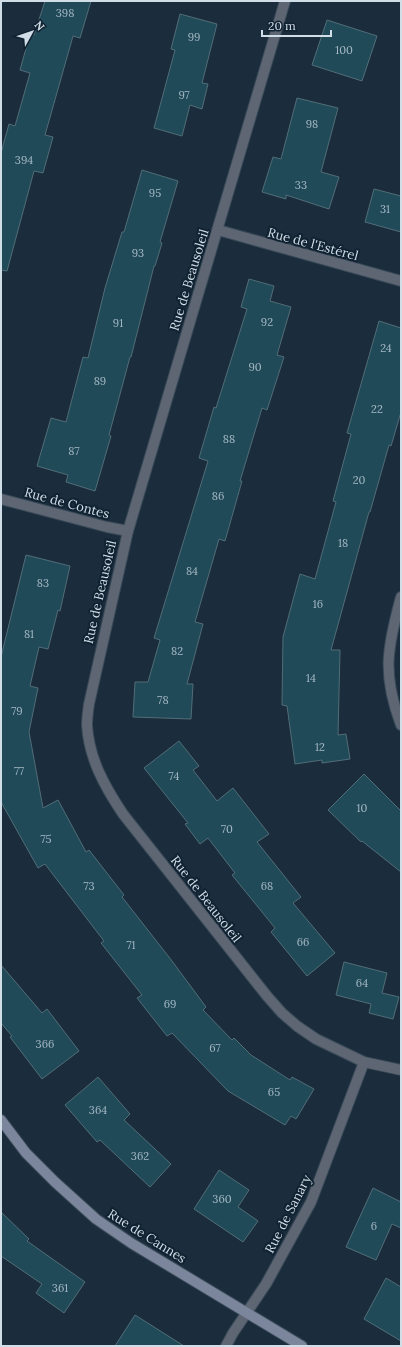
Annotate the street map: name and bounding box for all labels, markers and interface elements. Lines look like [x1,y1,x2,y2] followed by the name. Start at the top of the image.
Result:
[56,6,74,20] house number: 398
[12,12,52,52] north arrow
[262,12,331,38] scale bar
[32,18,48,34] text: N
[268,18,296,33] text: 20 m
[188,30,200,44] house number: 99
[335,43,353,57] house number: 100
[178,88,190,102] house number: 97
[306,117,318,131] house number: 98
[15,153,33,167] house number: 394
[295,178,307,192] house number: 33
[149,186,161,200] house number: 95
[380,202,390,216] house number: 31
[266,224,361,264] street label: Rue de l'Estérel
[165,227,213,333] street label: Rue de Beausoleil
[132,246,144,260] house number: 93
[261,315,273,329] house number: 92
[113,316,123,330] house number: 91
[380,341,392,355] house number: 24
[248,360,262,374] house number: 90
[94,374,106,388] house number: 89
[371,402,383,416] house number: 22
[223,432,235,446] house number: 88
[68,444,80,458] house number: 87
[353,473,366,487] house number: 20
[23,484,111,522] street label: Rue de Contes
[212,489,224,503] house number: 86
[338,536,348,550] house number: 18
[80,538,120,645] street label: Rue de Beausoleil
[186,564,198,578] house number: 84
[37,576,49,590] house number: 83
[313,597,323,611] house number: 16
[24,627,34,641] house number: 81
[171,644,183,658] house number: 82
[306,671,316,685] house number: 14
[157,693,169,707] house number: 78
[11,704,23,718] house number: 79
[315,740,325,754] house number: 12
[14,764,24,778] house number: 77
[169,769,179,783] house number: 74
[357,801,368,815] house number: 10
[221,822,233,836] house number: 70
[40,832,52,846] house number: 75
[167,852,245,946] street label: Rue de Beausoleil
[83,879,95,893] house number: 73
[261,879,273,893] house number: 68
[297,935,309,949] house number: 66
[126,938,136,952] house number: 71
[356,976,368,990] house number: 64
[164,997,176,1011] house number: 69
[36,1037,54,1051] house number: 366
[209,1041,221,1055] house number: 67
[268,1085,280,1099] house number: 65
[89,1103,107,1117] house number: 364
[131,1149,149,1163] house number: 362
[261,1172,315,1256] street label: Rue de Sanary
[212,1192,232,1206] house number: 360
[105,1205,189,1267] street label: Rue de Cannes
[371,1219,377,1233] house number: 6
[52,1281,68,1295] house number: 361

